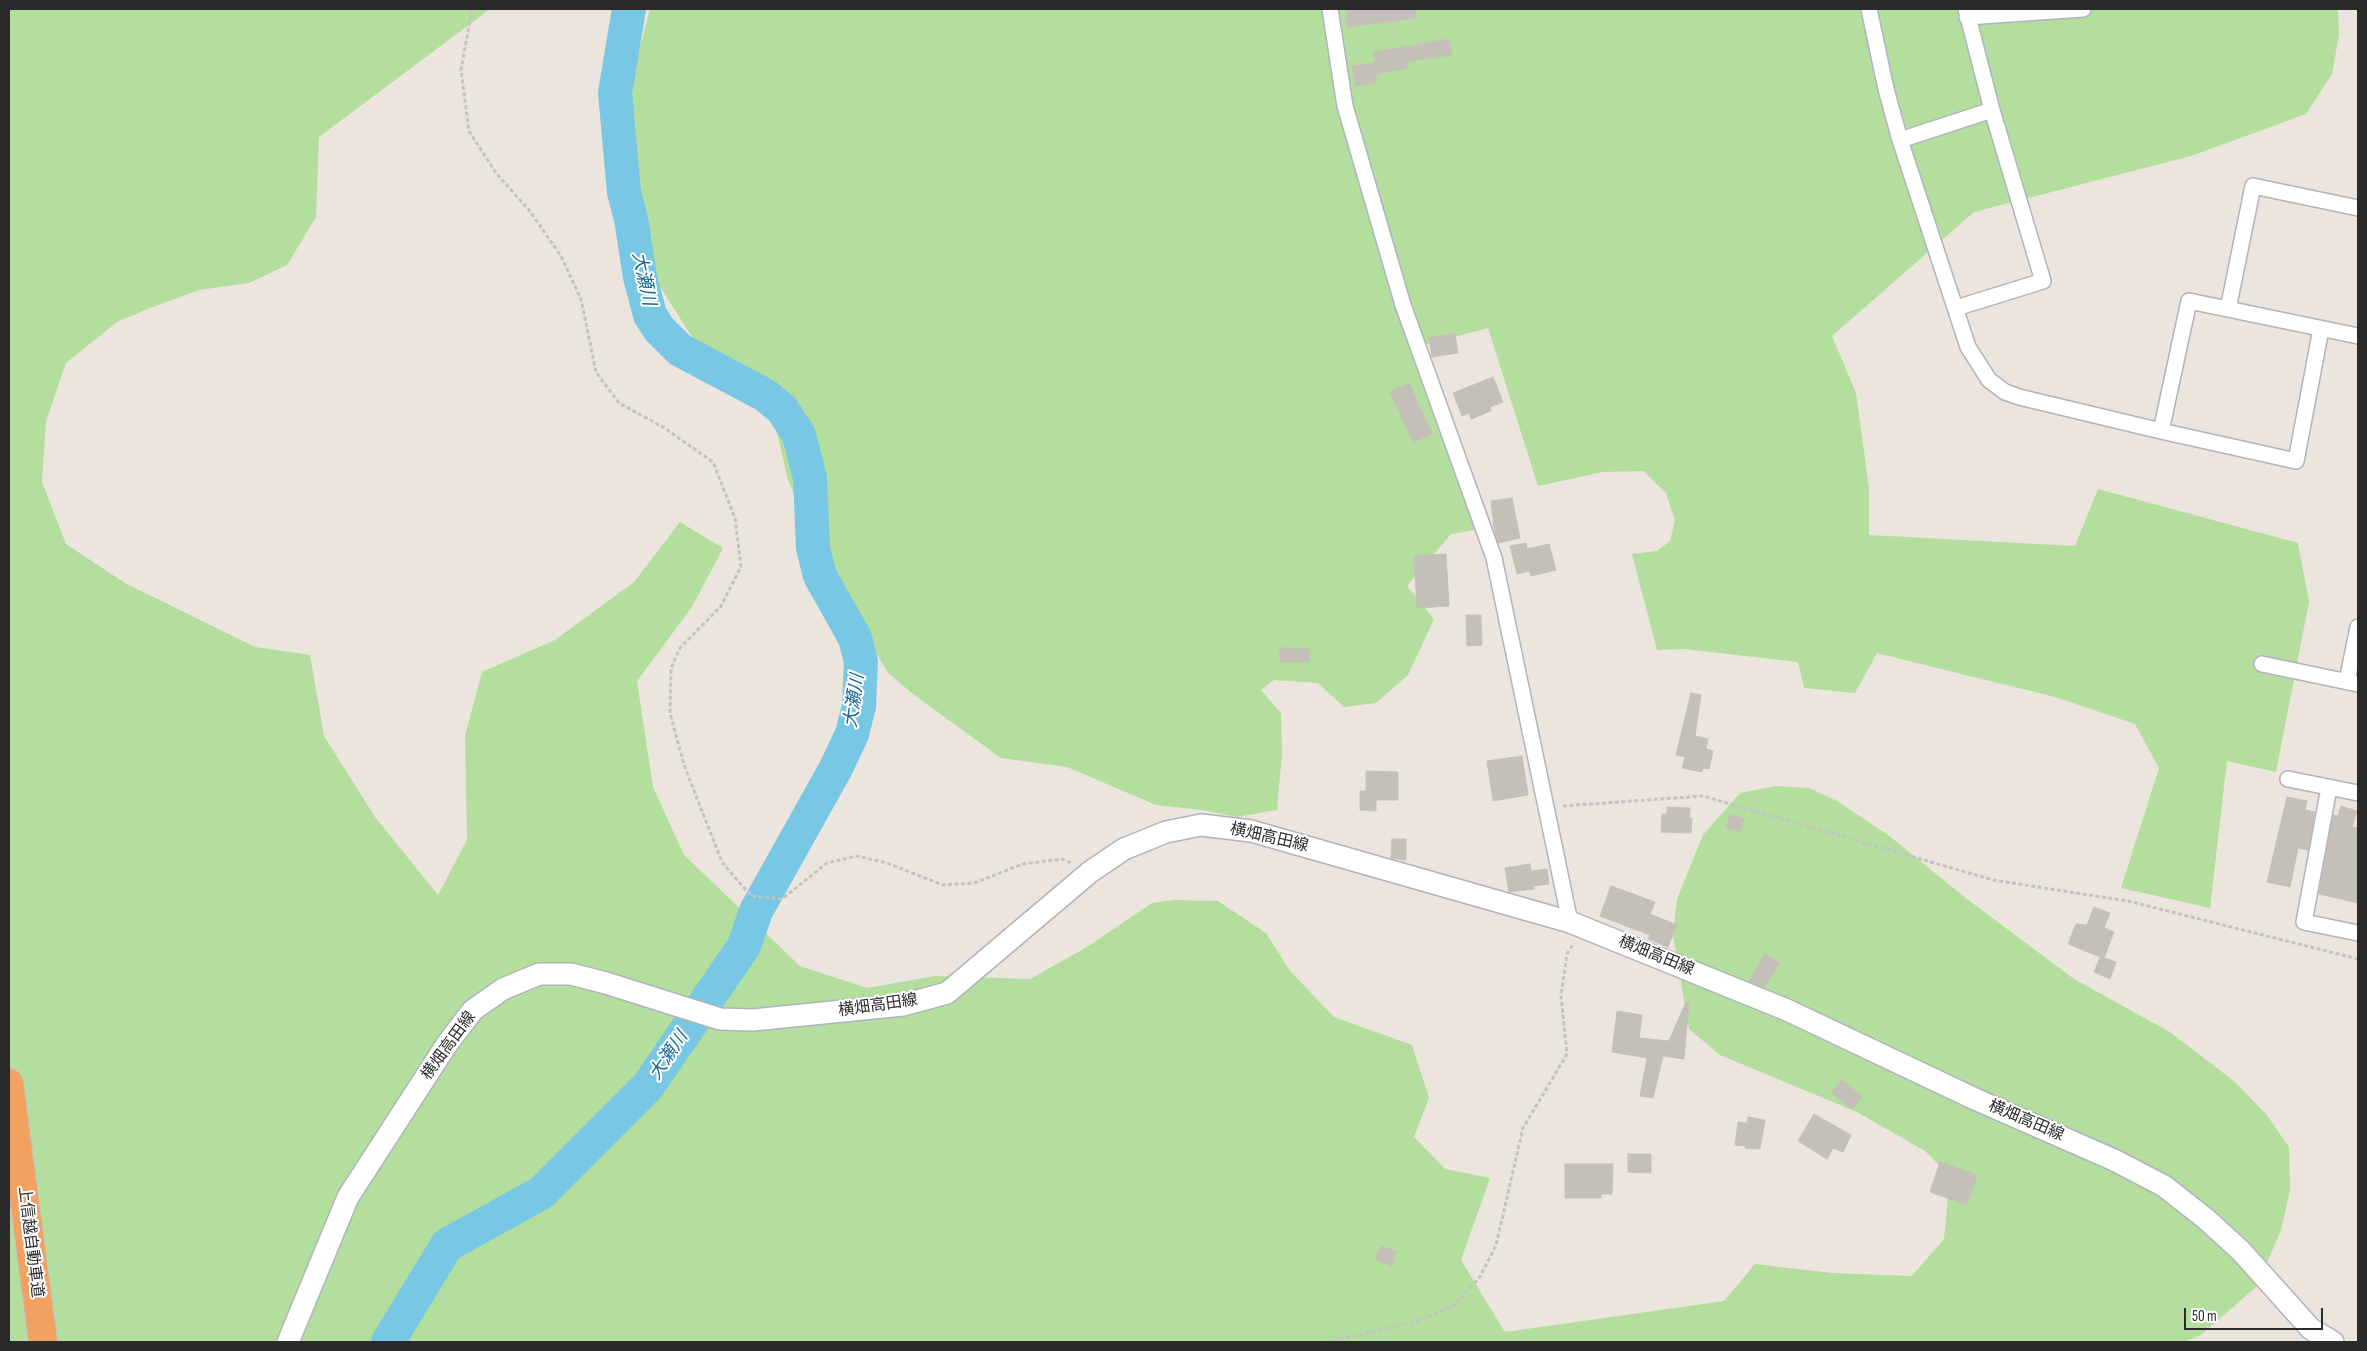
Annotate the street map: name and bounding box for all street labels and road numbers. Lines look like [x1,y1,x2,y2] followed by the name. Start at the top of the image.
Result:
[1228,820,1310,856] street label: 横畑高田線
[1615,932,1697,980] street label: 横畑高田線
[837,991,919,1021] street label: 横畑高田線
[418,1008,480,1084] street label: 横畑高田線
[1985,1097,2067,1145] street label: 横畑高田線
[14,1185,46,1299] street label: 上信越自動車道

